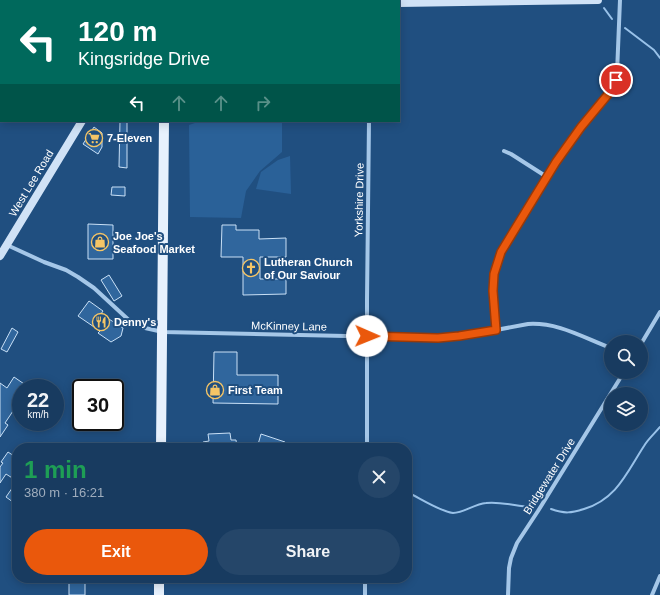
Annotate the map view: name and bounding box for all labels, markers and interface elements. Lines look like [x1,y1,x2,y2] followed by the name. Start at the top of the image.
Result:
[12,16,64,68] icon: left
[78,16,157,47] text: 120 m
[78,49,210,69] text: Kingsridge Drive
[599,63,633,97] pin
[605,69,627,91] icon: arrive
[126,92,148,114] icon: left
[168,92,190,114] icon: ahead
[210,92,232,114] icon: ahead
[252,92,274,114] icon: right
[84,128,104,148] supermarket icon: 7-Eleven
[107,132,153,144] place label: 7-Eleven
[6,147,56,219] street label: West Lee Road
[352,163,366,237] street label: Yorkshire Drive
[113,230,195,255] place label: Joe Joe's Seafood Market
[90,232,110,252] shop icon: Joe Joe's Seafood Market
[264,256,353,281] place label: Lutheran Church of Our Saviour
[241,258,261,278] church icon: Lutheran Church of Our Saviour
[91,312,111,332] restaurant icon: Denny's
[346,315,388,357] position arrow
[114,316,156,328] place label: Denny's
[251,319,327,333] street label: McKinney Lane
[604,335,648,431] map controls
[604,335,648,379] button: search
[72,379,124,431] speed limit sign: 30
[205,380,225,400] shop icon: First Team
[228,384,283,396] place label: First Team
[604,387,648,431] button: layers
[27,389,49,411] text: 22
[27,409,49,420] text: km/h
[521,436,577,516] street label: Bridgewater Drive
[24,456,87,483] text: 1 min
[358,456,400,498] button: close
[24,485,104,500] text: 380 m · 16:21
[24,529,208,575] button: Exit
[216,529,400,575] button: Share

